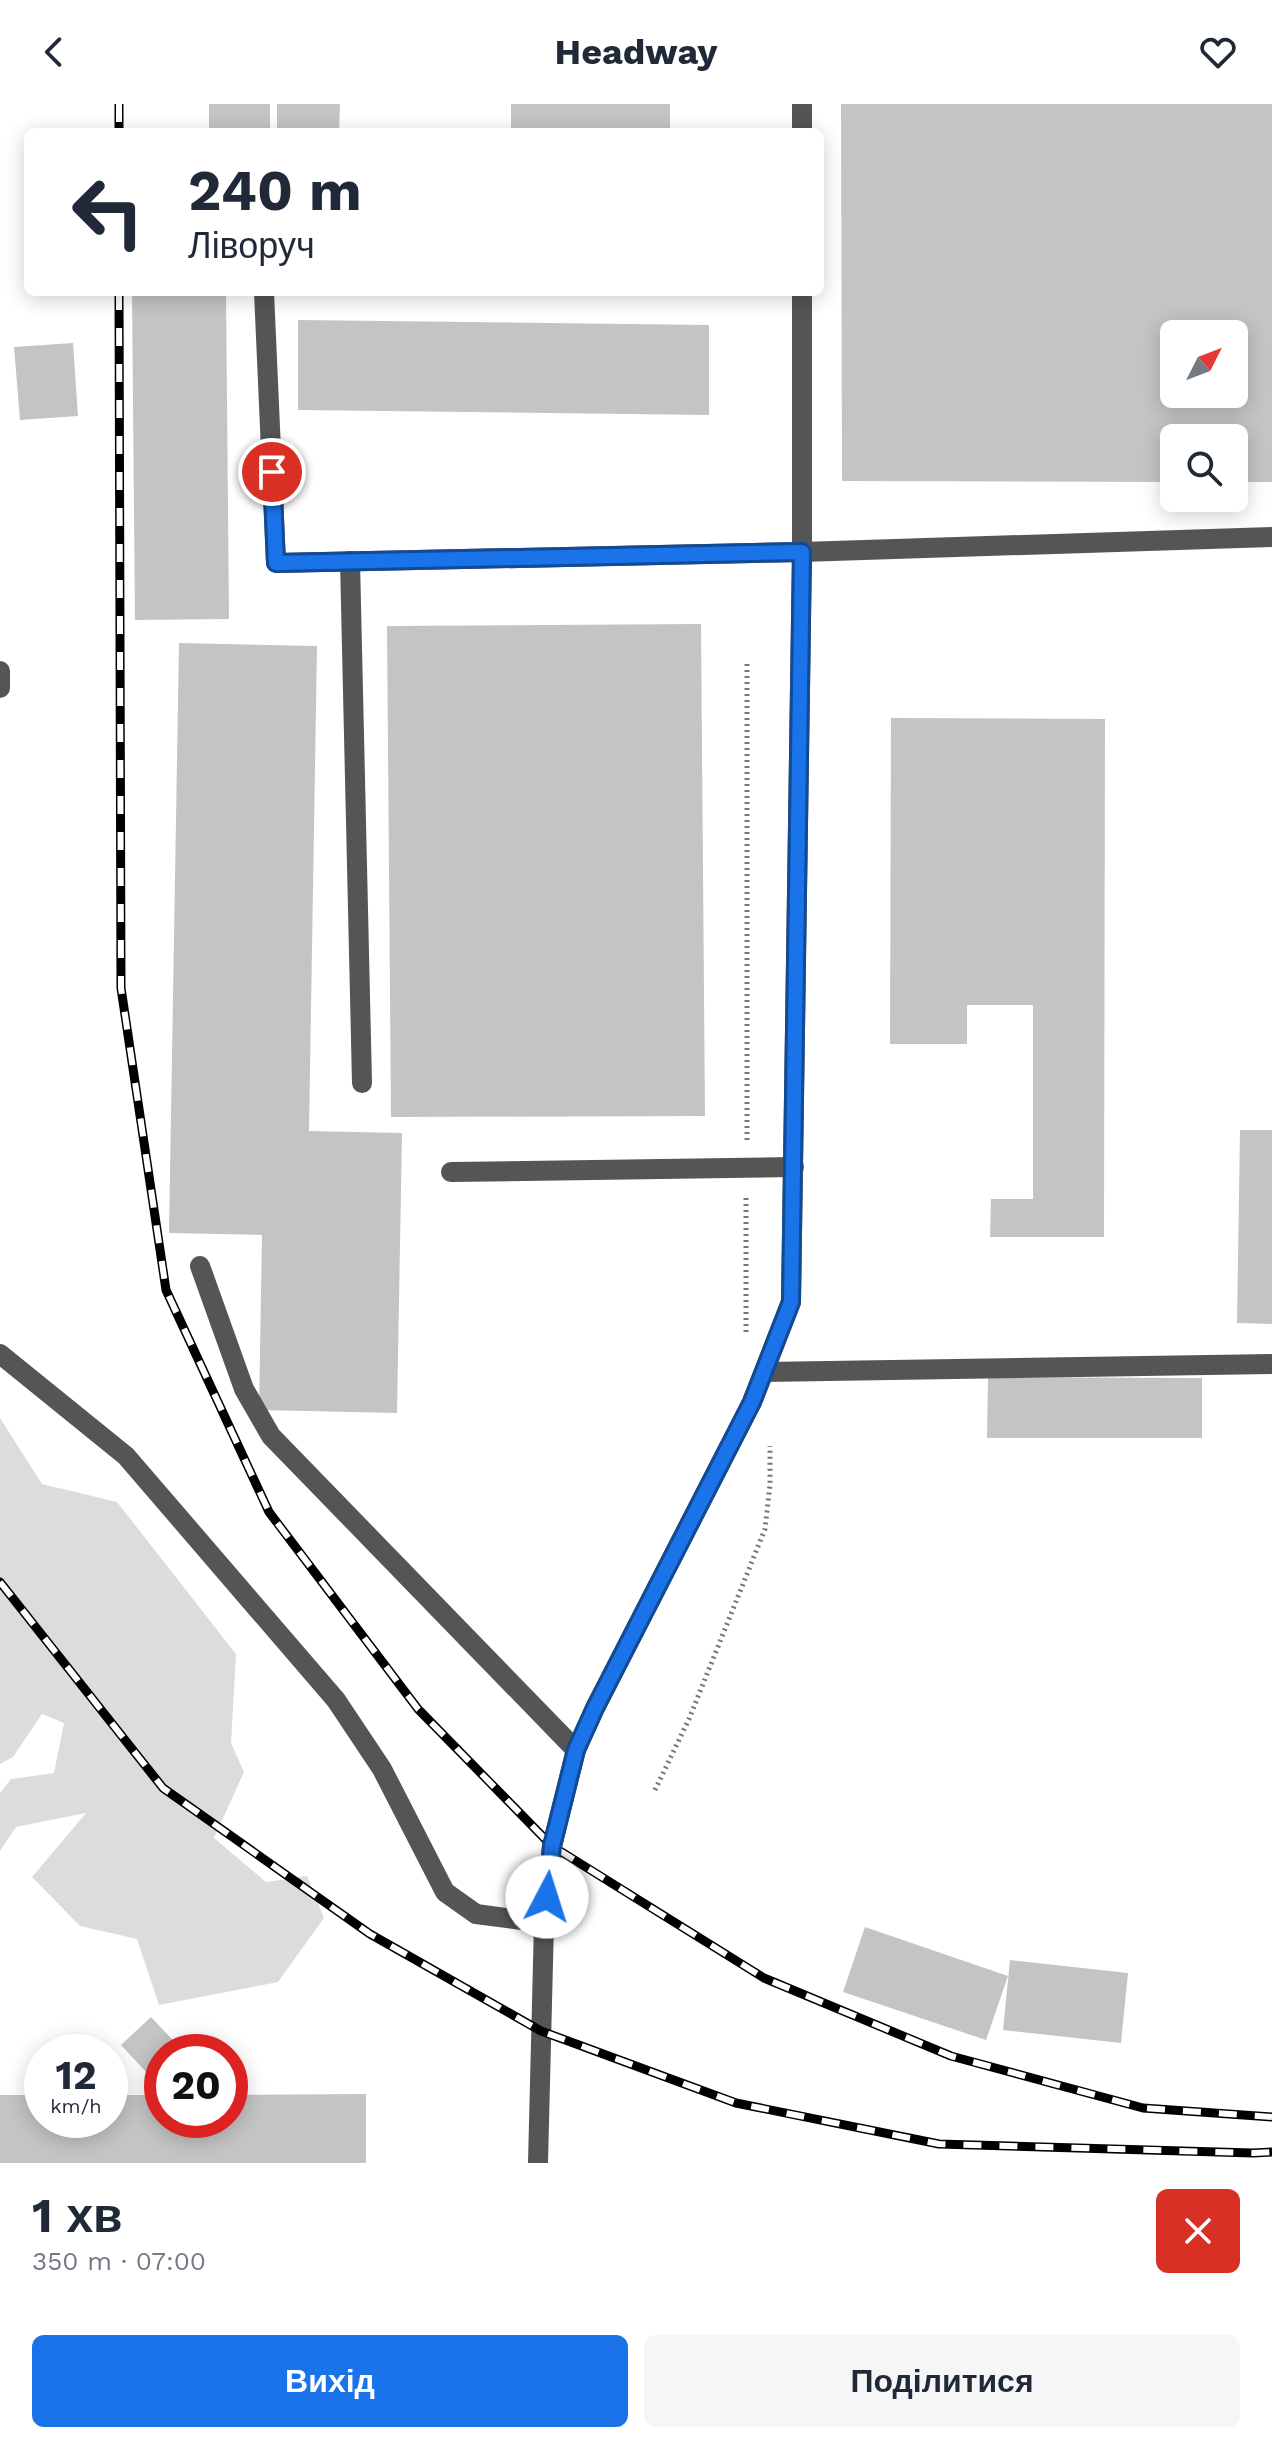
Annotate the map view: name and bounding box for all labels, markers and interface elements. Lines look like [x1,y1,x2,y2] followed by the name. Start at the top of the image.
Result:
[32,30,76,74] icon: back
[1196,30,1240,74] icon: heart
[555,31,717,73] text: Headway
[188,158,362,224] text: 240 m
[56,160,160,264] icon: left
[188,225,315,267] text: Ліворуч
[1160,320,1248,408] north arrow
[1160,320,1248,512] map controls
[1160,424,1248,512] button: search
[238,438,306,506] pin
[250,450,294,494] icon: arrive
[505,1855,589,1939] position arrow
[144,2034,248,2138] speed limit sign: 20
[55,2052,97,2099] text: 12
[50,2094,102,2118] text: km/h
[32,2187,123,2244] text: 1 хв
[1156,2189,1240,2273] button: close
[32,2246,206,2276] text: 350 m · 07:00
[32,2335,628,2427] button: Вихід
[644,2335,1240,2427] button: Поділитися

